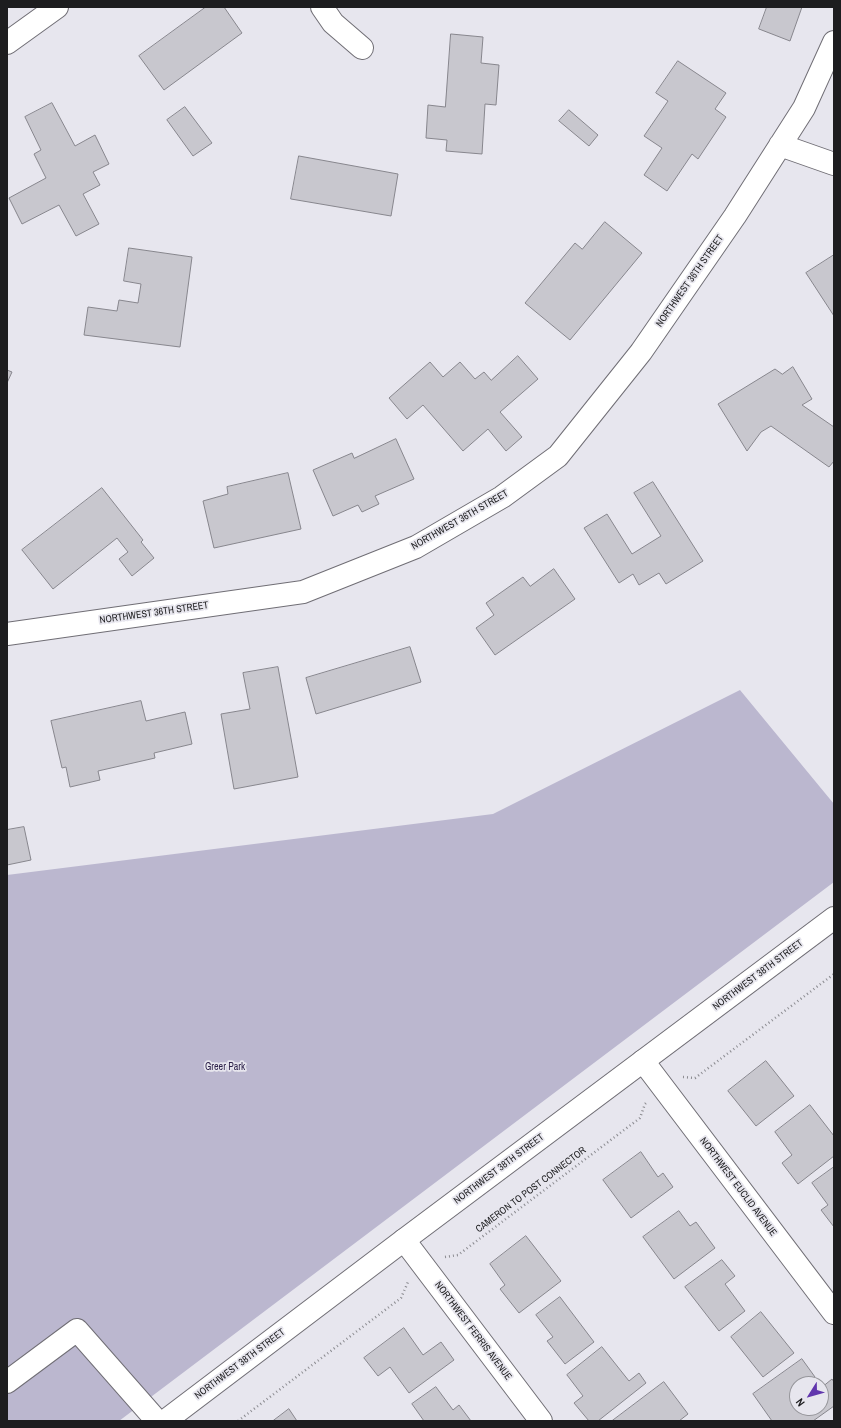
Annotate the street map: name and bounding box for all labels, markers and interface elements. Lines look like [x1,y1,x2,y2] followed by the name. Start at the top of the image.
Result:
[654,233,726,329] street label: NORTHWEST 36TH STREET
[410,487,510,553] street label: NORTHWEST 36TH STREET
[99,599,209,627] street label: NORTHWEST 36TH STREET
[711,937,805,1013] street label: NORTHWEST 38TH STREET
[205,1061,245,1073] park label: Greer Park
[452,1131,546,1207] street label: NORTHWEST 38TH STREET
[697,1135,779,1239] street label: NORTHWEST EUCLID AVENUE
[473,1145,589,1235] street label: CAMERON TO POST CONNECTOR
[432,1279,514,1383] street label: NORTHWEST FERRIS AVENUE
[193,1326,287,1402] street label: NORTHWEST 38TH STREET
[789,1376,829,1416] north arrow
[793,1396,808,1409] text: N

